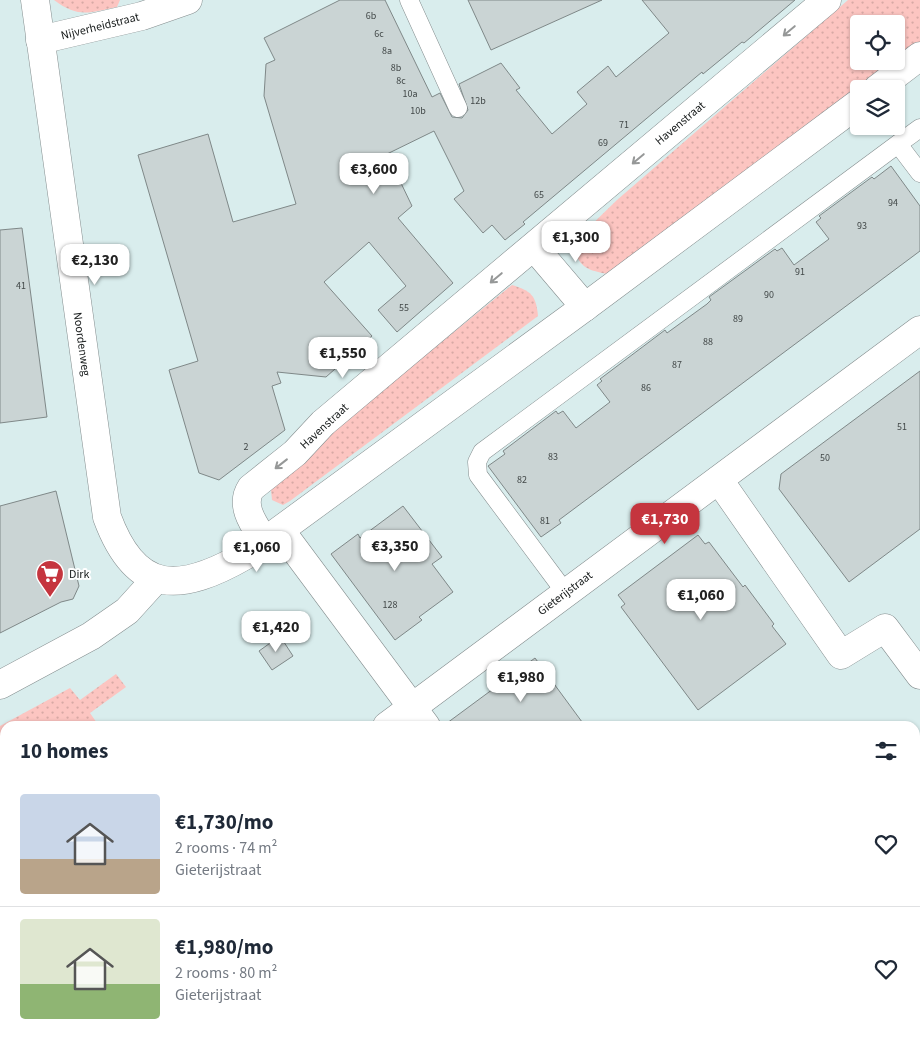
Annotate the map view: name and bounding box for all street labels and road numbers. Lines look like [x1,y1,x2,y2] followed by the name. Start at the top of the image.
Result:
[59,9,141,44] street label: Nijverheidstraat
[652,97,709,149] street label: Havenstraat
[69,311,94,377] street label: Noordenweg
[296,399,352,453] street label: Havenstraat
[534,567,596,620] street label: Gieterijstraat

